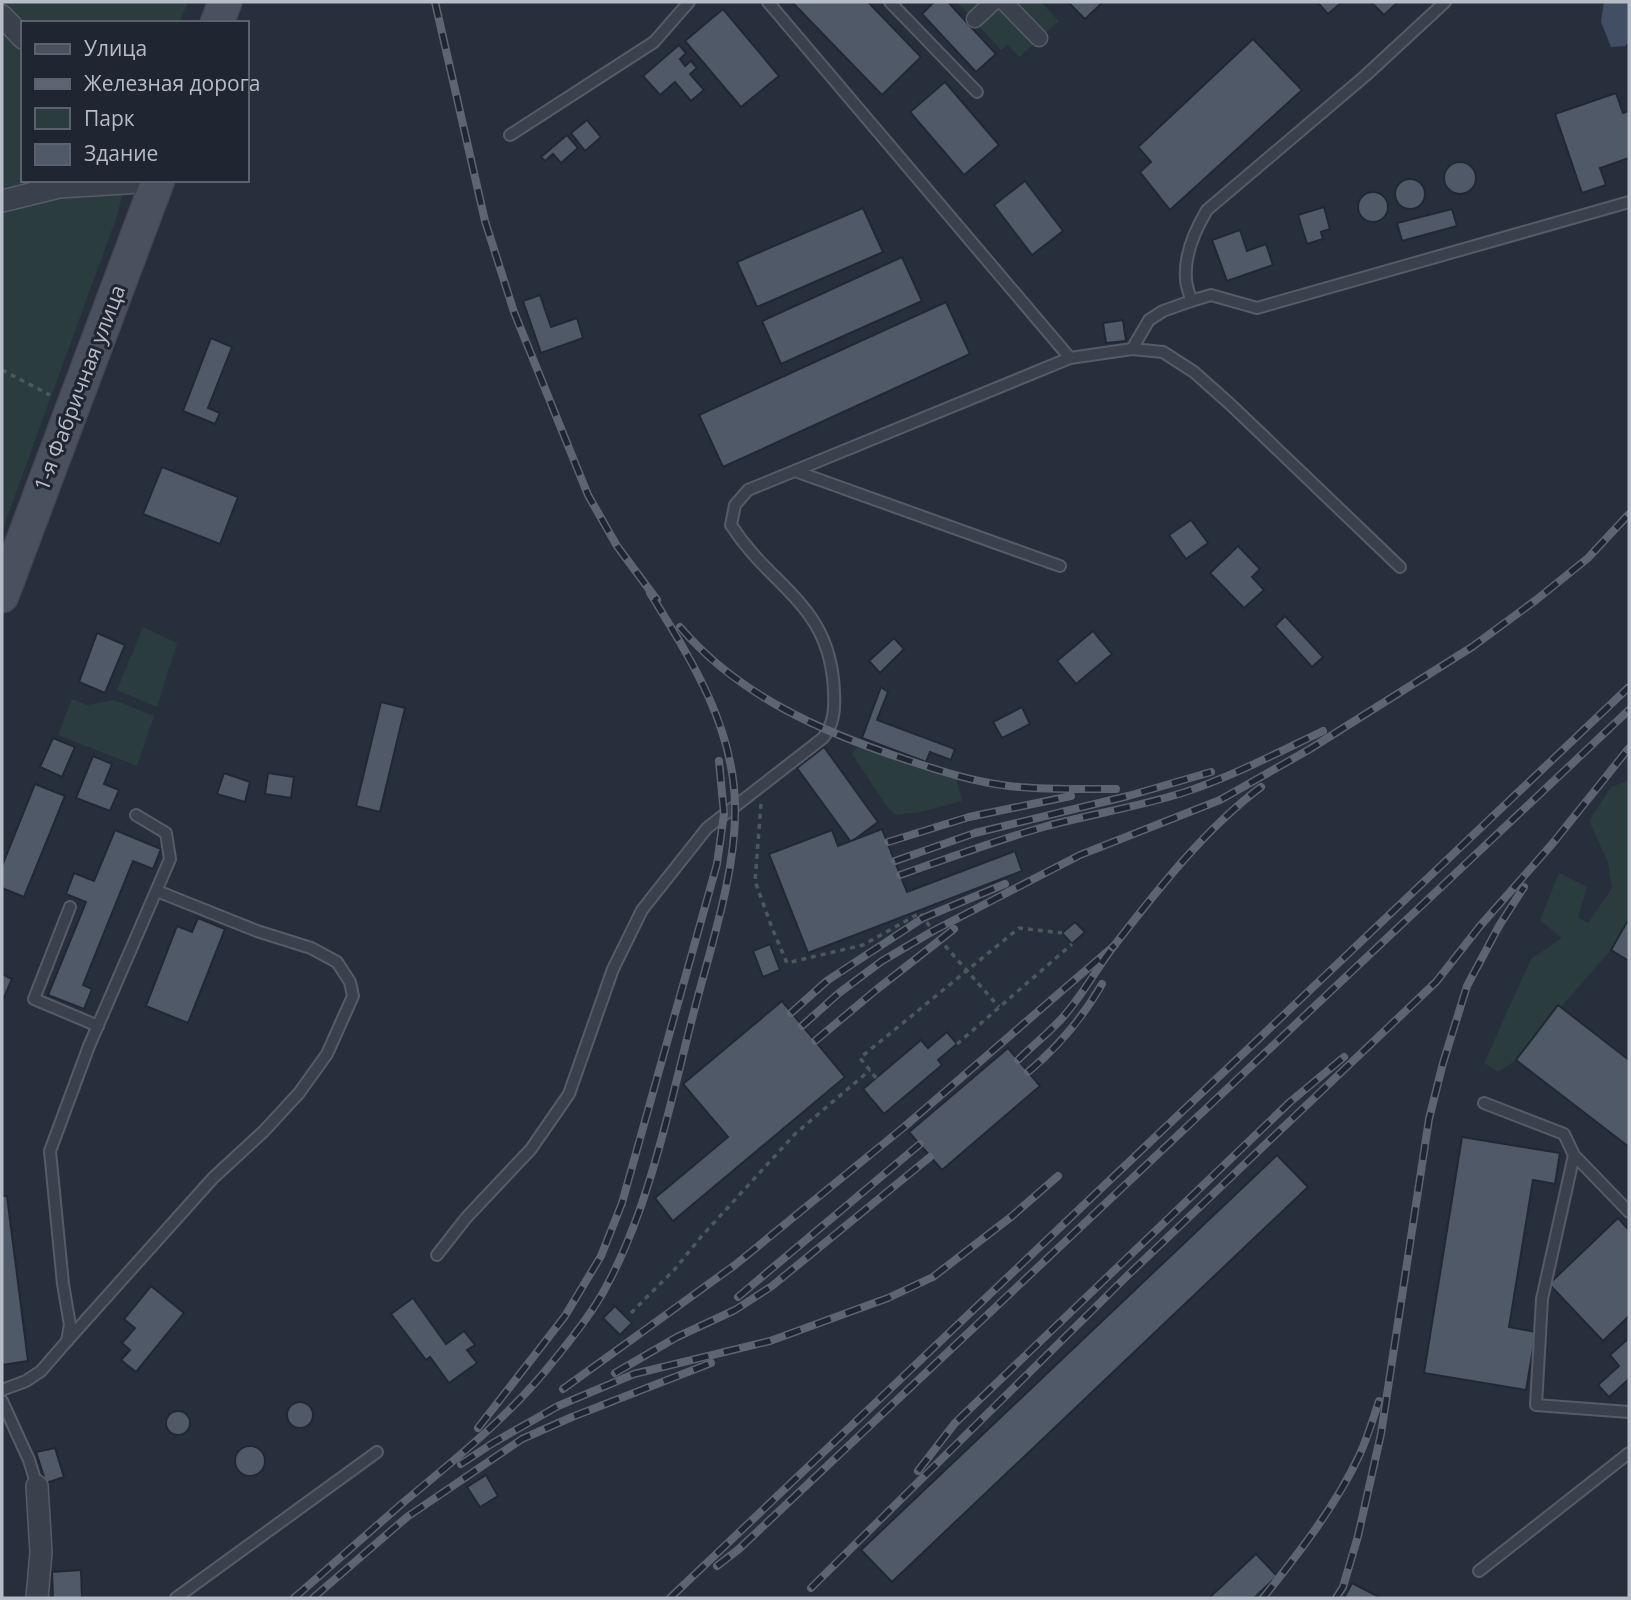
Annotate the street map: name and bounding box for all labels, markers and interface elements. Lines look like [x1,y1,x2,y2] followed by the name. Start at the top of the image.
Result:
[21,21,248,182] legend
[84,34,147,62] text: Улица
[84,69,260,97] text: Железная дорога
[84,104,135,132] text: Парк
[84,139,158,167] text: Здание
[27,281,131,495] street label: 1-я Фабричная улица

